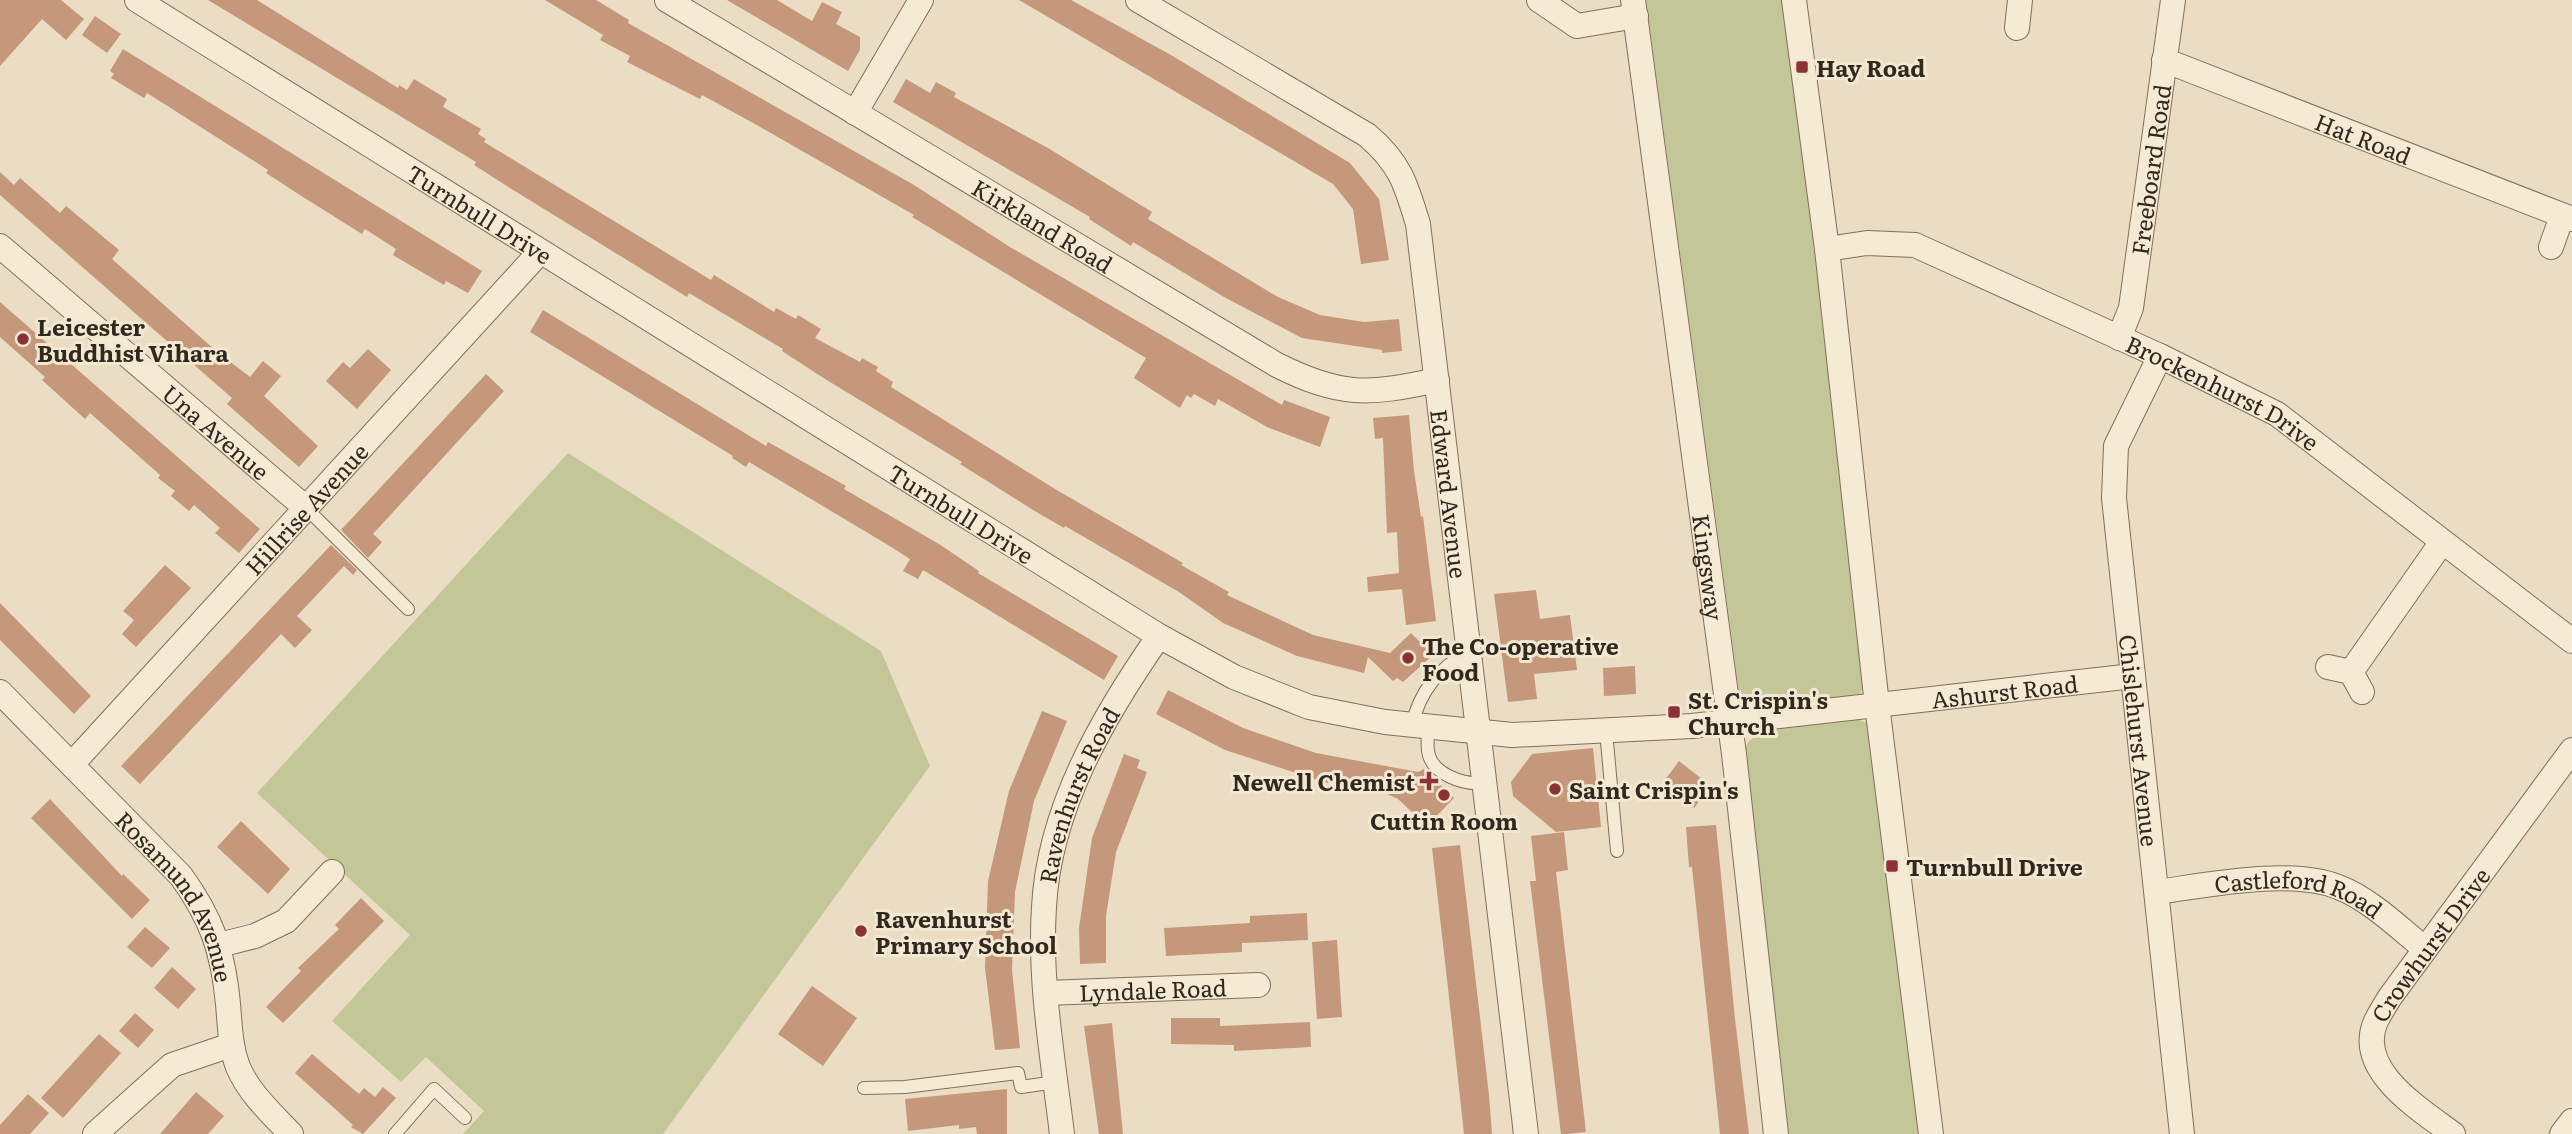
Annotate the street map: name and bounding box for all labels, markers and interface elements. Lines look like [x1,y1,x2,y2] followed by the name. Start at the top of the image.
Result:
[1816,50,1925,84] place label: Hay Road
[1794,59,1810,75] marker: Hay Road
[2121,82,2178,257] street label: Freeboard Road
[2310,104,2417,172] street label: Hat Road
[401,155,559,272] street label: Turnbull Drive
[966,169,1120,280] street label: Kirkland Road
[37,309,229,369] place label: Leicester Buddhist Vihara
[2121,326,2327,458] street label: Brockenhurst Drive
[15,331,31,347] marker: Leicester Buddhist Vihara
[156,376,277,487] street label: Una Avenue
[1423,407,1477,580] street label: Edward Avenue
[236,435,375,582] street label: Hillrise Avenue
[882,455,1041,571] street label: Turnbull Drive
[1685,512,1733,623] street label: Kingsway
[1422,628,1619,688] place label: The Co-operative Food
[2112,633,2168,848] street label: Chislehurst Avenue
[1400,650,1416,666] marker: The Co-operative Food
[1930,665,2080,716] street label: Ashurst Road
[1688,682,1828,742] place label: St. Crispin's Church
[1029,700,1127,886] street label: Ravenhurst Road
[1666,704,1682,720] marker: St. Crispin's Church
[1232,764,1415,798] place label: Newell Chemist
[1569,772,1739,806] place label: Saint Crispin's
[1421,773,1437,789] marker: Newell Chemist
[1547,781,1563,797] marker: Saint Crispin's
[1436,787,1452,803] marker: Cuttin Room
[108,802,242,985] street label: Rosamund Avenue
[1370,803,1518,837] place label: Cuttin Room
[1906,849,2083,883] place label: Turnbull Drive
[1884,858,1900,874] marker: Turnbull Drive
[2362,860,2497,1028] street label: Crowhurst Drive
[2212,861,2390,926] street label: Castleford Road
[875,901,1057,961] place label: Ravenhurst Primary School
[853,923,869,939] marker: Ravenhurst Primary School
[1078,969,1227,1009] street label: Lyndale Road

